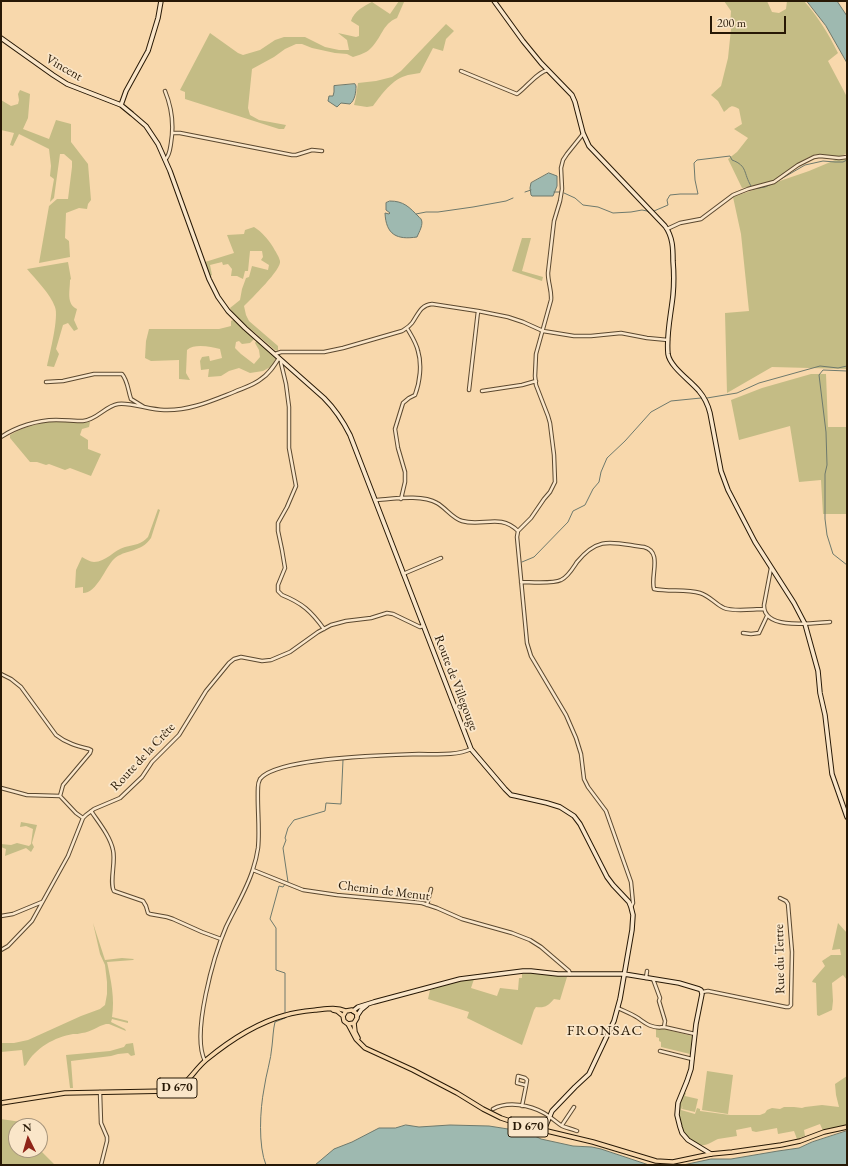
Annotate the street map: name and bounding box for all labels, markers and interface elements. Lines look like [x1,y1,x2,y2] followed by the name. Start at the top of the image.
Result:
[712,8,788,34] scale bar
[717,15,746,31] text: 200 m
[43,51,85,85] street label: Vincent
[431,633,481,733] street label: Route de Villegouge
[108,720,178,794] street label: Route de la Crête
[337,878,431,904] street label: Chemin de Menut
[772,924,788,994] street label: Rue du Tertre
[567,1022,643,1040] district label: FRONSAC
[157,1078,197,1098] road number: D 670
[508,1117,548,1137] road number: D 670
[8,1118,48,1158] north arrow
[22,1120,32,1134] text: N

